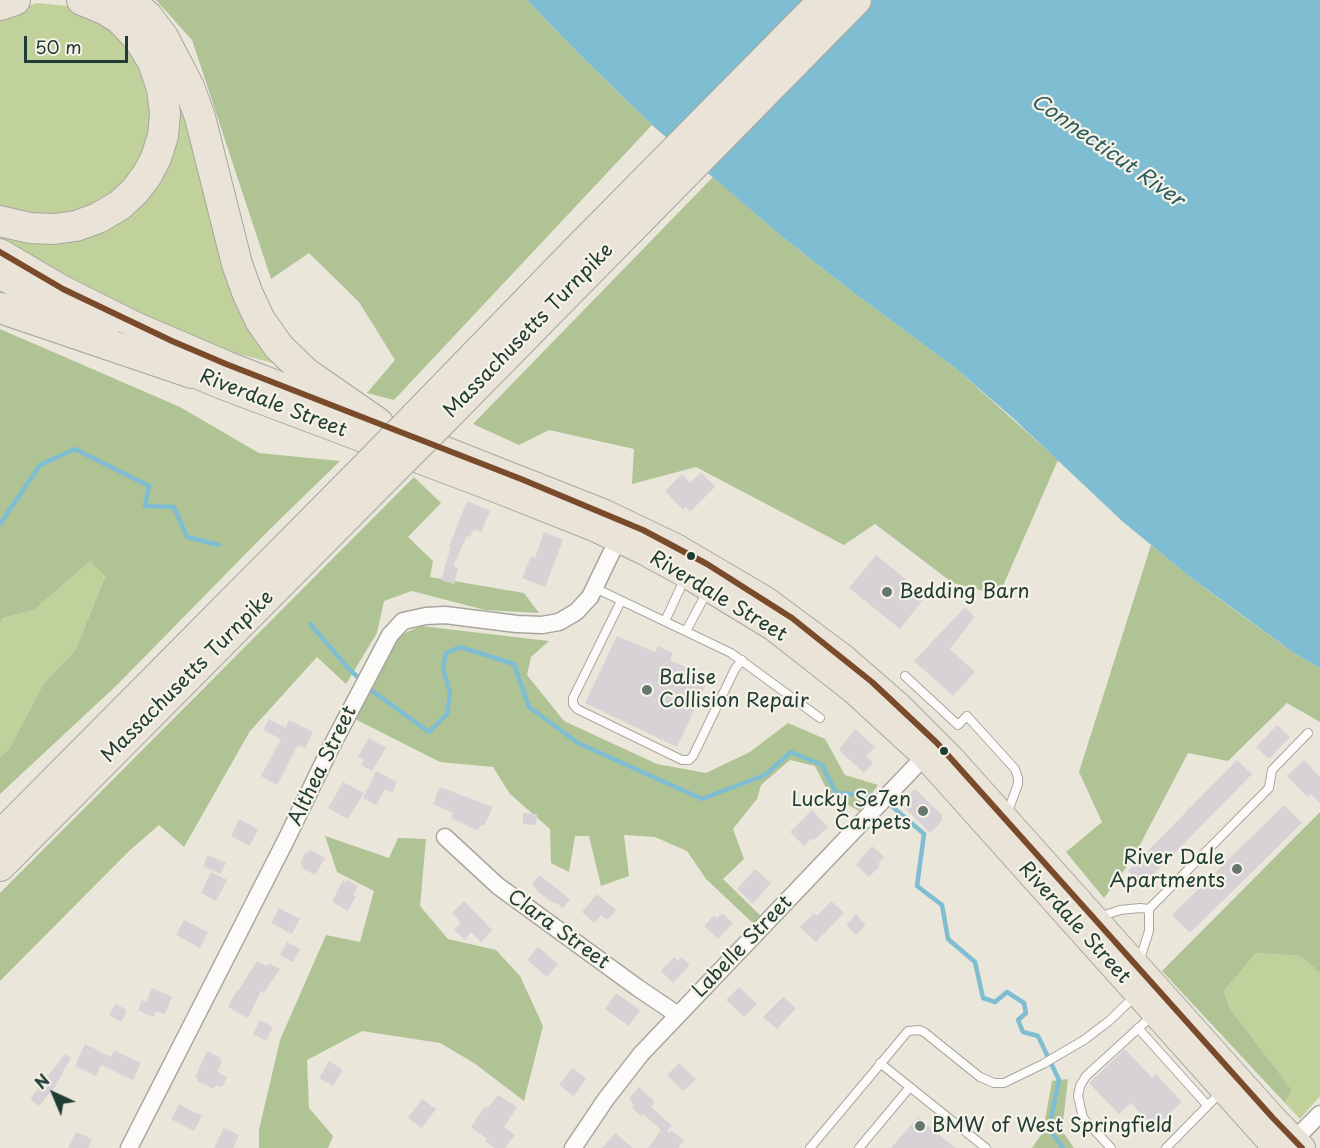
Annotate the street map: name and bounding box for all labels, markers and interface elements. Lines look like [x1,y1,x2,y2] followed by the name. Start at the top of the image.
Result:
[27,24,130,62] scale bar
[35,33,82,60] text: 50 m
[1026,89,1188,213] water label: Connecticut River
[439,239,619,423] street label: Massachusetts Turnpike
[196,365,350,443] street label: Riverdale Street
[645,547,791,647] street label: Riverdale Street
[685,550,697,562] unlabelled marker
[899,580,1029,604] place label: Bedding Barn
[880,585,894,599] marker: Bedding Barn
[97,586,279,768] street label: Massachusetts Turnpike
[659,666,809,713] place label: Balise Collision Repair
[640,683,654,697] marker: Balise Collision Repair
[284,702,362,830] street label: Althea Street
[938,745,950,757] unlabelled marker
[791,788,911,835] place label: Lucky Se7en Carpets
[916,804,930,818] marker: Lucky Se7en Carpets
[1109,846,1225,893] place label: River Dale Apartments
[1013,857,1135,989] street label: Riverdale Street
[1230,862,1244,876] marker: River Dale Apartments
[502,885,614,975] street label: Clara Street
[688,891,798,1003] street label: Labelle Street
[24,1064,84,1124] north arrow
[29,1068,54,1094] text: N
[932,1114,1172,1138] place label: BMW of West Springfield
[913,1119,927,1133] marker: BMW of West Springfield

